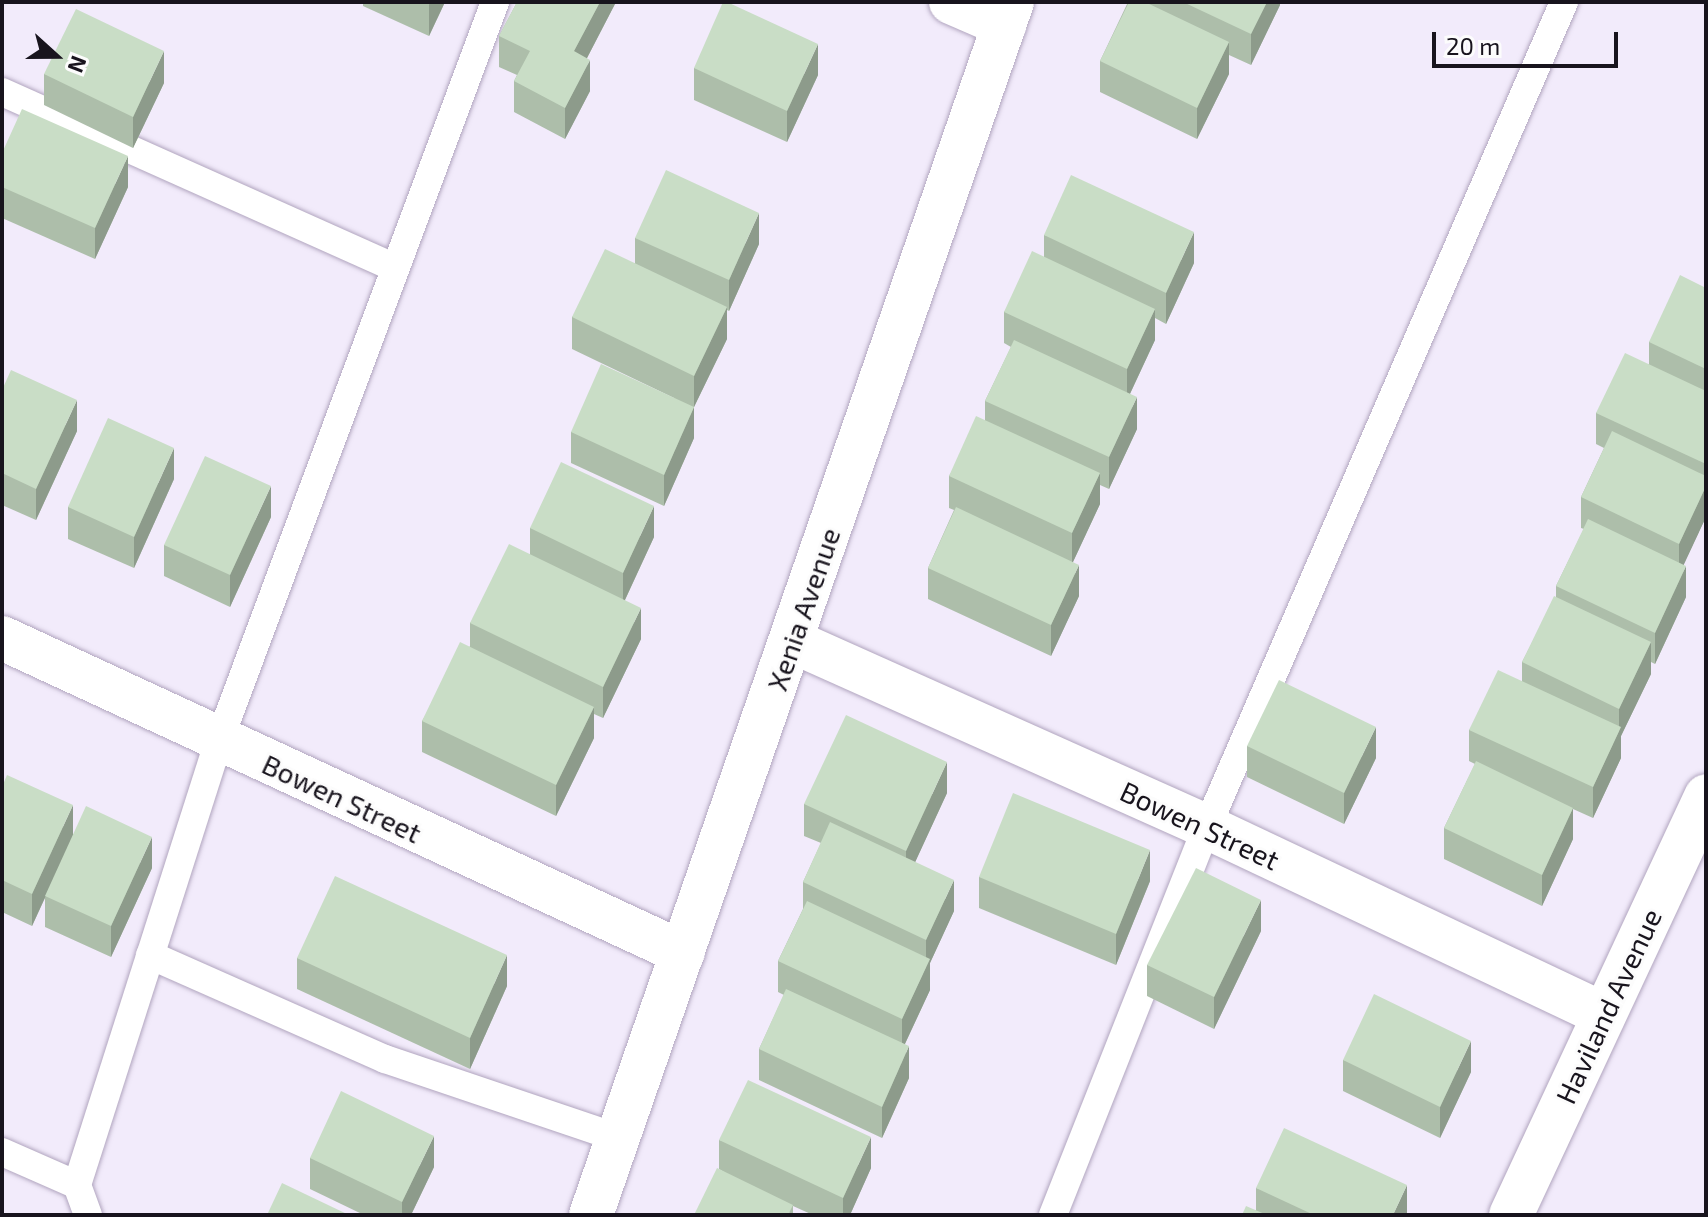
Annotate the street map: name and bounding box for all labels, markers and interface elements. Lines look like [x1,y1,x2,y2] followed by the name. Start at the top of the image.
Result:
[16,16,96,96] north arrow
[1436,16,1622,66] scale bar
[1446,31,1500,60] text: 20 m
[63,53,93,77] text: N
[759,523,847,695] street label: Xenia Avenue
[257,747,427,849] street label: Bowen Street
[1115,774,1285,876] street label: Bowen Street
[1548,903,1668,1109] street label: Haviland Avenue

